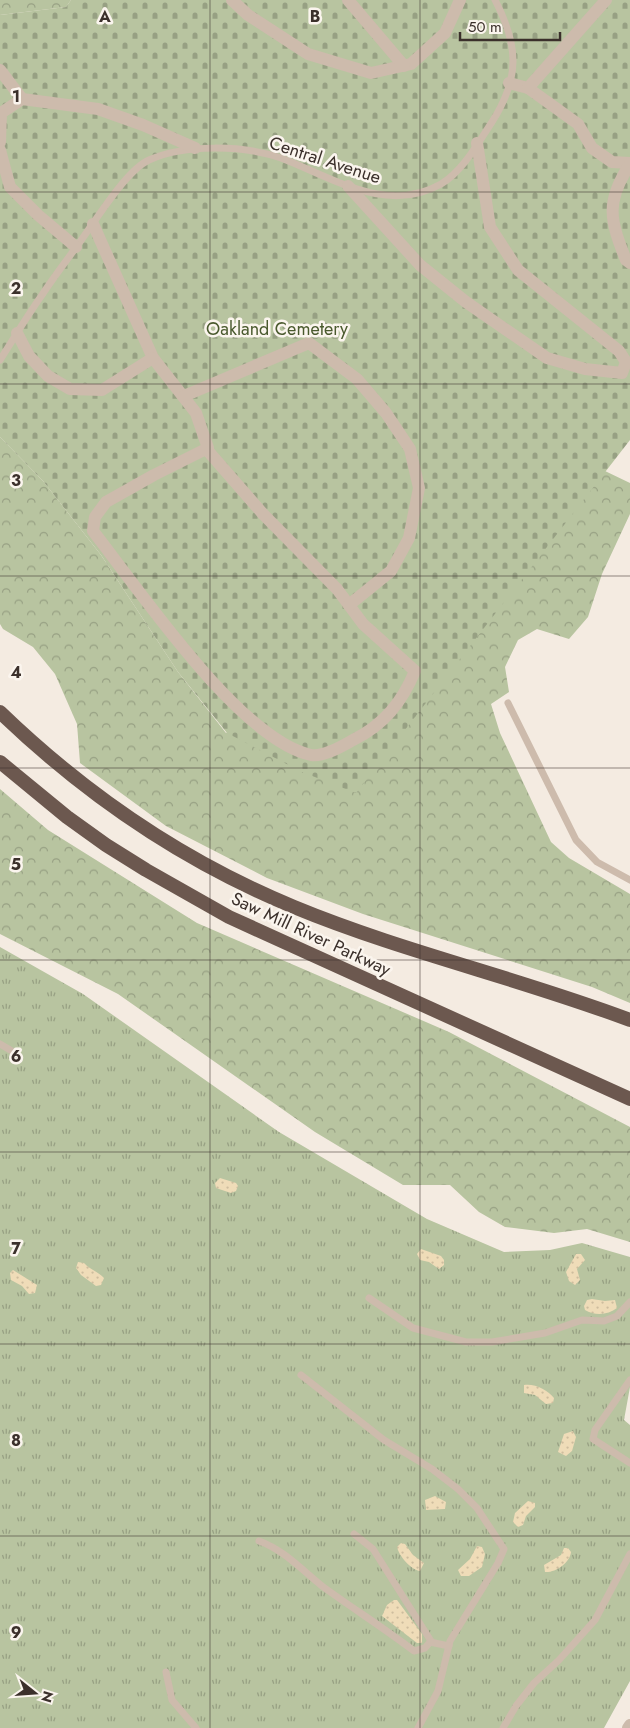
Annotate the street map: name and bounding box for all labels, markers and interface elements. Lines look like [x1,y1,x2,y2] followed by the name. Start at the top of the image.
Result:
[98,5,111,28] text: A
[310,5,320,28] text: B
[460,10,560,42] scale bar
[468,16,502,38] text: 50 m
[12,85,20,108] text: 1
[266,130,384,190] street label: Central Avenue
[11,277,21,300] text: 2
[206,316,348,342] park label: Oakland Cemetery
[11,469,21,492] text: 3
[10,661,22,684] text: 4
[11,853,21,876] text: 5
[227,886,395,982] street label: Saw Mill River Parkway
[11,1045,21,1068] text: 6
[11,1237,21,1260] text: 7
[11,1429,21,1452] text: 8
[11,1621,21,1644] text: 9
[10,1668,60,1718] north arrow
[36,1689,59,1705] text: N

